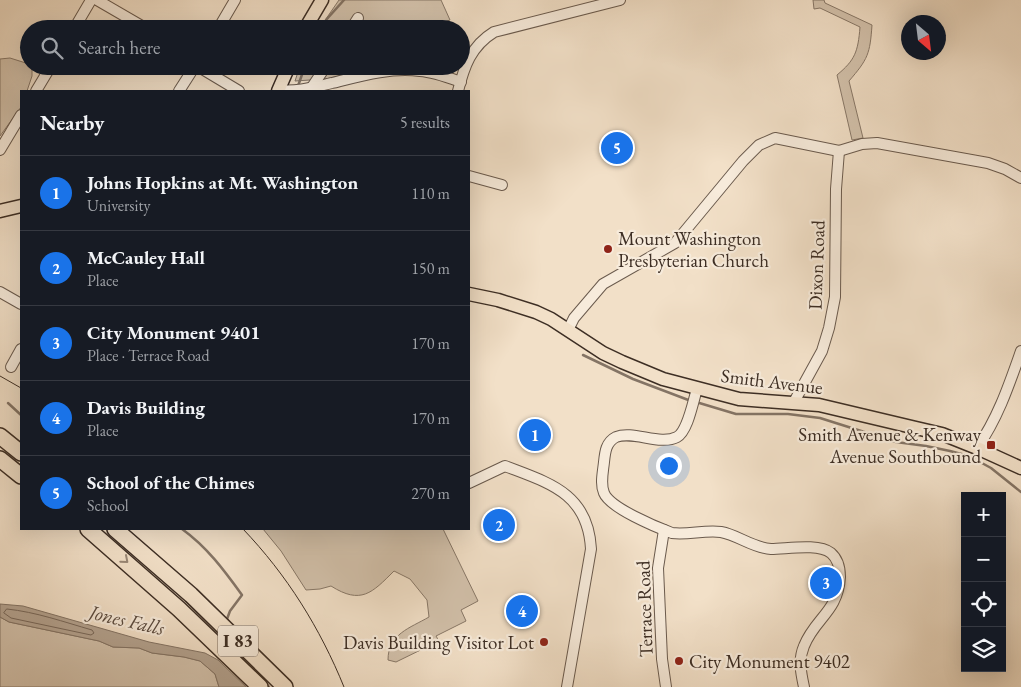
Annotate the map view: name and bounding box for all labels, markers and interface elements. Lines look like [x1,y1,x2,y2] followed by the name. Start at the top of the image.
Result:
[901,15,946,60] north arrow
[20,20,470,75] search box
[38,34,66,62] icon: search
[78,35,160,60] text: Search here
[40,109,104,136] text: Nearby
[400,112,450,133] text: 5 results
[601,129,633,167] pin: 5
[87,170,358,195] text: Johns Hopkins at Mt. Washington
[52,183,60,204] text: 1
[411,183,450,204] text: 110 m
[87,195,151,216] text: University
[802,219,831,310] street label: Dixon Road
[618,226,769,273] place label: Mount Washington Presbyterian Church
[602,243,614,255] marker: Mount Washington Presbyterian Church
[87,245,205,270] text: McCauley Hall
[52,258,60,279] text: 2
[411,258,450,279] text: 150 m
[87,270,119,291] text: Place
[87,320,260,345] text: City Monument 9401
[52,333,60,354] text: 3
[411,333,450,354] text: 170 m
[87,345,210,366] text: Place · Terrace Road
[720,363,824,400] street label: Smith Avenue
[87,395,205,420] text: Davis Building
[52,408,60,429] text: 4
[411,408,450,429] text: 170 m
[519,416,551,454] pin: 1
[87,420,119,441] text: Place
[798,422,982,469] place label: Smith Avenue & Kenway Avenue Southbound
[985,439,997,451] marker: Smith Avenue & Kenway Avenue Southbound
[656,453,682,479] your location
[87,470,255,495] text: School of the Chimes
[52,483,60,504] text: 5
[411,483,450,504] text: 270 m
[961,492,1006,672] map controls
[961,492,1006,537] button: +
[87,495,129,516] text: School
[483,506,515,544] pin: 2
[961,537,1006,582] button: −
[119,555,128,563] one-way arrow
[630,560,659,658] street label: Terrace Road
[810,564,842,602] pin: 3
[961,582,1006,627] button: locate
[506,592,538,630] pin: 4
[83,598,167,641] water label: Jones Falls
[218,626,258,656] road number: I 83
[961,627,1006,672] button: layers
[343,630,534,655] place label: Davis Building Visitor Lot
[538,636,550,648] marker: Davis Building Visitor Lot
[689,649,850,674] place label: City Monument 9402
[673,655,685,667] marker: City Monument 9402

